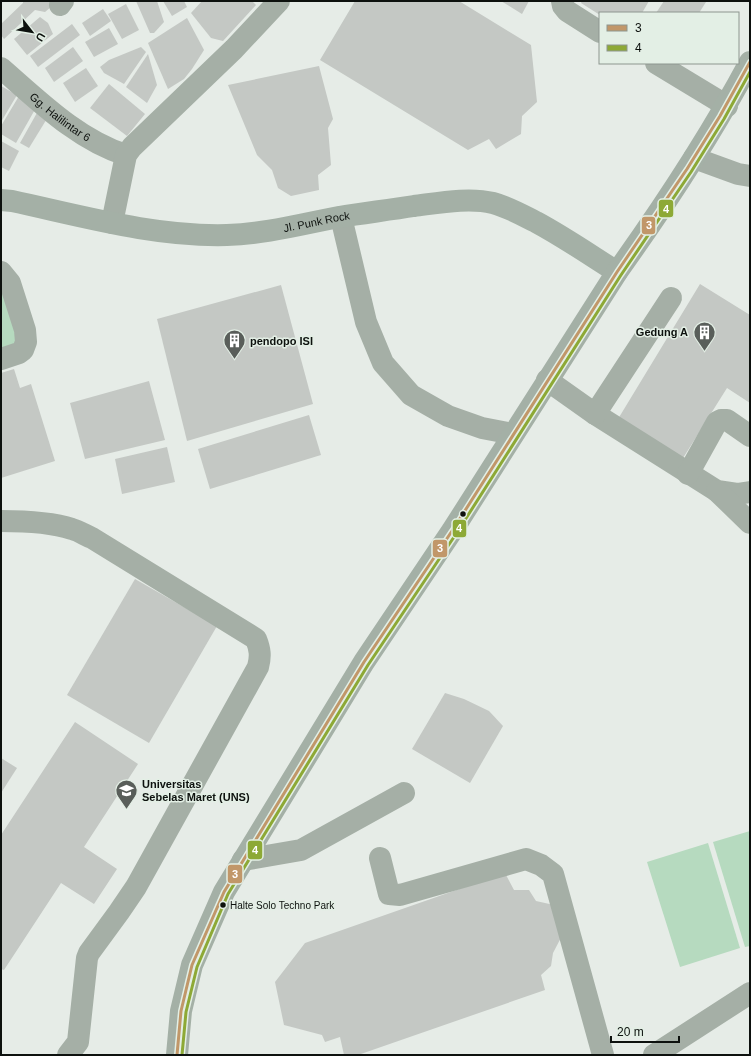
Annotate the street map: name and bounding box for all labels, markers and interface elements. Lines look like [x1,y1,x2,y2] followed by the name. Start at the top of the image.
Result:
[12,12,52,52] north arrow
[599,12,739,64] legend
[635,21,642,35] text: 3
[33,31,48,44] text: U
[635,41,642,55] text: 4
[27,90,93,144] street label: Gg. Halilintar 6
[658,199,674,218] line badge: 4
[663,203,670,215] text: 4
[282,209,351,234] street label: Jl. Punk Rock
[641,216,656,235] line badge: 3
[646,219,652,231] text: 3
[691,319,717,352] building icon: Gedung A
[636,326,688,338] place label: Gedung A
[222,328,248,361] building icon: pendopo ISI
[250,335,313,347] place label: pendopo ISI
[458,509,468,519] unlabelled marker
[452,519,467,538] line badge: 4
[456,522,463,534] text: 4
[432,539,448,558] line badge: 3
[437,542,443,554] text: 3
[114,777,140,810] school or university icon: Universitas Sebelas Maret (UNS)
[142,778,250,803] place label: Universitas Sebelas Maret (UNS)
[247,840,263,860] line badge: 4
[252,844,259,856] text: 4
[227,864,243,884] line badge: 3
[232,868,238,880] text: 3
[218,900,228,910] marker: Halte Solo Techno Park
[230,900,335,911] place label: Halte Solo Techno Park
[611,1018,679,1044] scale bar
[617,1025,644,1039] text: 20 m

